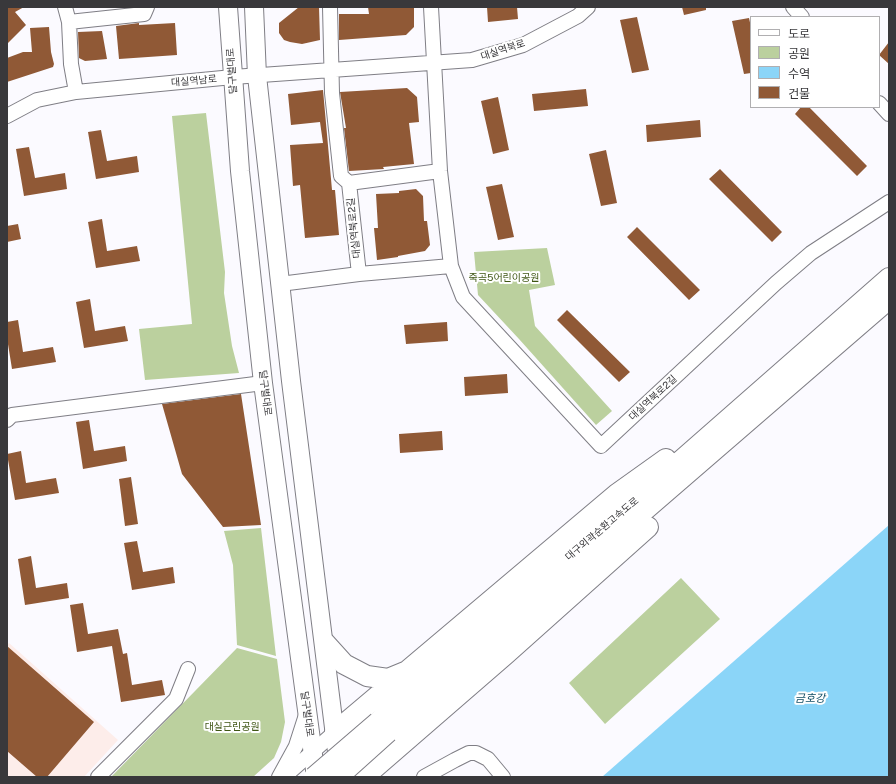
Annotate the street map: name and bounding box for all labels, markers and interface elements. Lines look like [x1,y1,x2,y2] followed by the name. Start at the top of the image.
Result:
[750,16,880,108] legend
[788,27,810,41] text: 도로
[479,37,527,63] street label: 대실역북로
[788,47,810,61] text: 공원
[224,48,240,94] street label: 달구벌대로
[788,67,810,81] text: 수역
[171,73,217,89] street label: 대실역남로
[788,87,810,101] text: 건물
[345,197,363,259] street label: 대실역북로2길
[469,272,539,284] park label: 죽곡5어린이공원
[256,369,274,417] street label: 달구벌대로
[627,373,679,423] street label: 대실역북로2길
[563,495,641,563] street label: 대구외곽순환고속도로
[298,690,316,738] street label: 달구벌대로
[795,692,825,706] water label: 금호강
[204,721,260,733] park label: 대실근린공원

